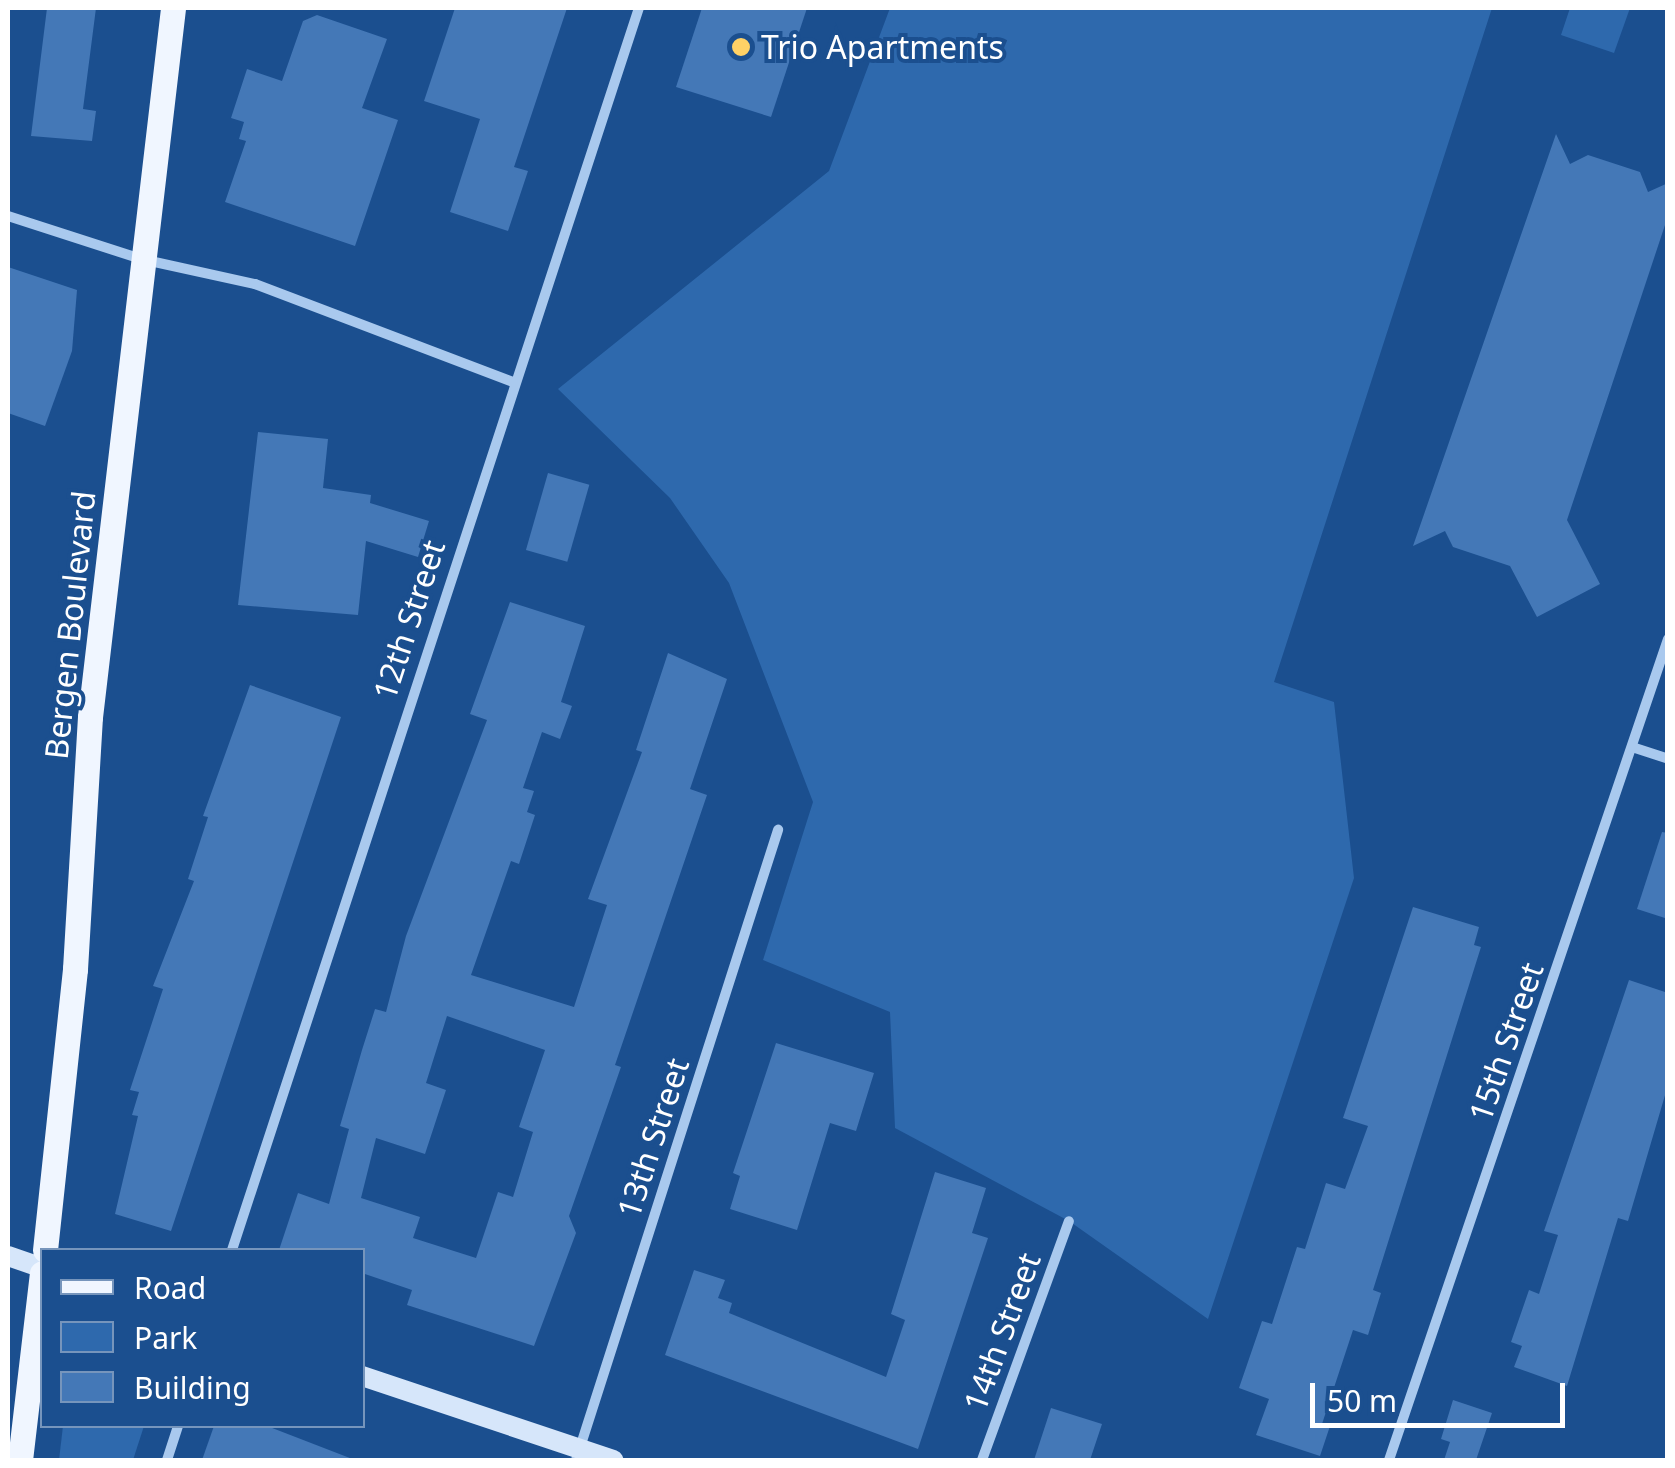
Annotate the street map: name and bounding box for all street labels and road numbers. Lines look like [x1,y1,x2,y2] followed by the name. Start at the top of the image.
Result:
[37,489,103,761] street label: Bergen Boulevard
[365,535,453,705] street label: 12th Street
[1461,957,1551,1127] street label: 15th Street
[609,1053,697,1223] street label: 13th Street
[956,1248,1048,1416] street label: 14th Street

